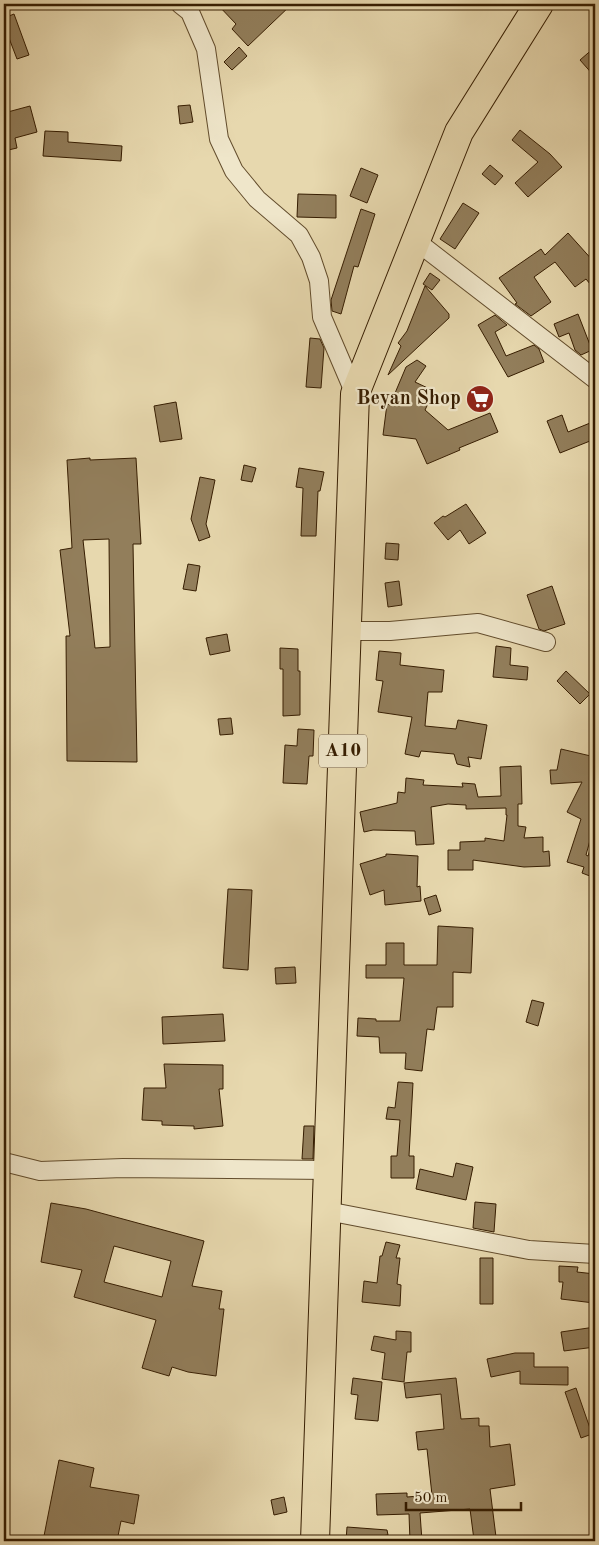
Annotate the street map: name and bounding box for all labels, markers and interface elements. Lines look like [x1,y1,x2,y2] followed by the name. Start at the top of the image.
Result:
[465,384,495,414] supermarket icon: Beyan Shop
[356,389,461,409] place label: Beyan Shop
[319,734,367,768] road number: A10
[406,1480,522,1512] scale bar
[414,1491,448,1506] text: 50 m

